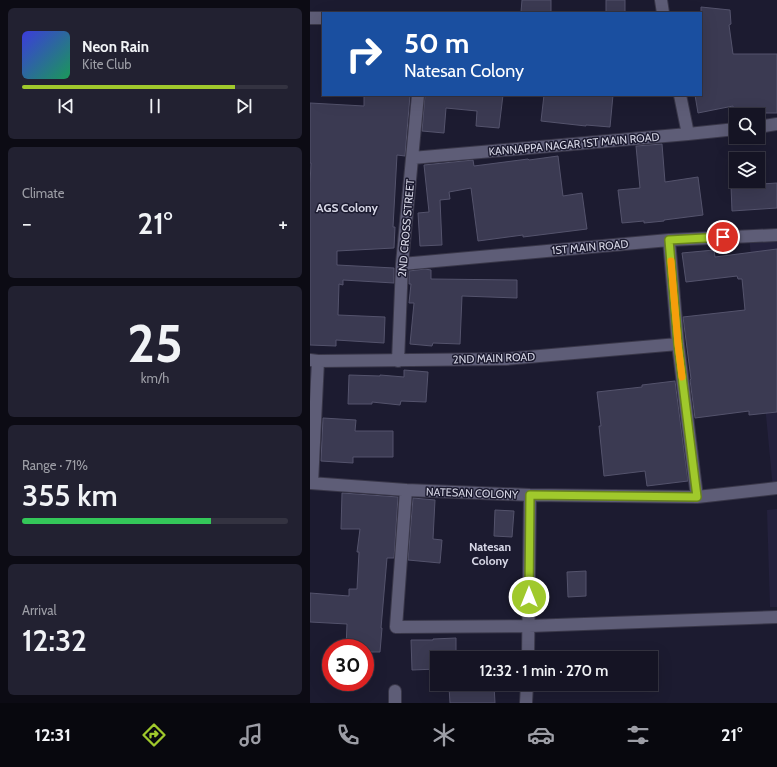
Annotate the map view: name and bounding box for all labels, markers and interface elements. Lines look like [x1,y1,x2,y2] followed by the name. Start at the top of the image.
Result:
[404,26,469,60] text: 50 m
[338,28,390,80] icon: right
[82,38,149,56] text: Neon Rain
[82,56,131,72] text: Kite Club
[404,60,524,82] text: Natesan Colony
[55,95,77,117] icon: previous
[144,95,166,117] icon: pause
[233,95,255,117] icon: next
[729,108,765,188] map controls
[729,108,765,144] button: search
[488,130,660,158] street label: KANNAPPA NAGAR 1ST MAIN ROAD
[729,152,765,188] button: layers
[395,178,417,278] street label: 2ND CROSS STREET
[22,185,64,201] text: Climate
[316,200,378,215] district label: AGS Colony
[137,205,173,242] text: 21°
[22,210,32,237] text: −
[278,210,288,237] text: +
[706,220,740,254] pin
[712,226,734,248] icon: arrive
[551,237,629,257] street label: 1ST MAIN ROAD
[127,312,183,375] text: 25
[453,350,535,366] street label: 2ND MAIN ROAD
[141,370,169,386] text: km/h
[22,457,88,473] text: Range · 71%
[22,477,118,514] text: 355 km
[426,484,519,502] street label: NATESAN COLONY
[469,539,511,568] district label: Natesan Colony
[508,576,550,618] position arrow
[22,602,57,618] text: Arrival
[22,622,87,659] text: 12:32
[322,639,374,691] speed limit sign: 30
[480,662,608,680] text: 12:32 · 1 min · 270 m
[140,721,168,749] icon: directions
[237,721,265,749] icon: music
[334,721,362,749] icon: phone
[430,721,458,749] icon: climate
[527,721,555,749] icon: car
[624,721,652,749] icon: filters
[34,724,71,746] text: 12:31
[721,724,742,746] text: 21°

